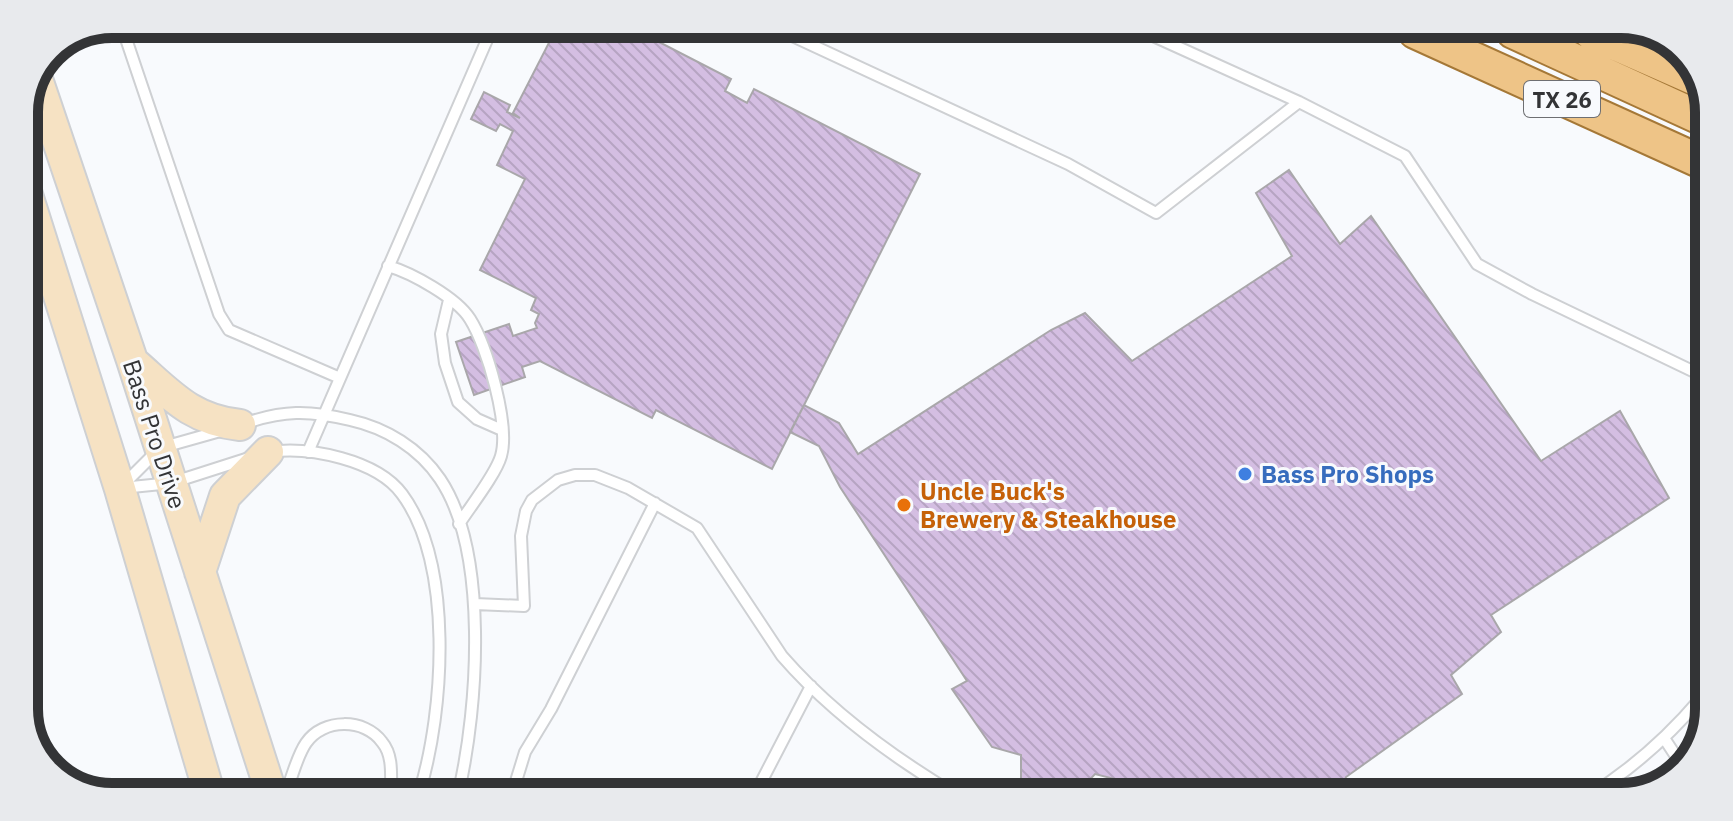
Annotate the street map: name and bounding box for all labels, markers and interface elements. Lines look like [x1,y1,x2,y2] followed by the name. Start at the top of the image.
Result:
[1524,81,1600,117] road number: TX 26
[116,355,194,513] street label: Bass Pro Drive
[1261,458,1434,490] place label: Bass Pro Shops
[1236,465,1254,483] marker: Bass Pro Shops
[920,475,1176,535] place label: Uncle Buck's Brewery & Steakhouse
[895,496,913,514] marker: Uncle Buck's Brewery & Steakhouse

